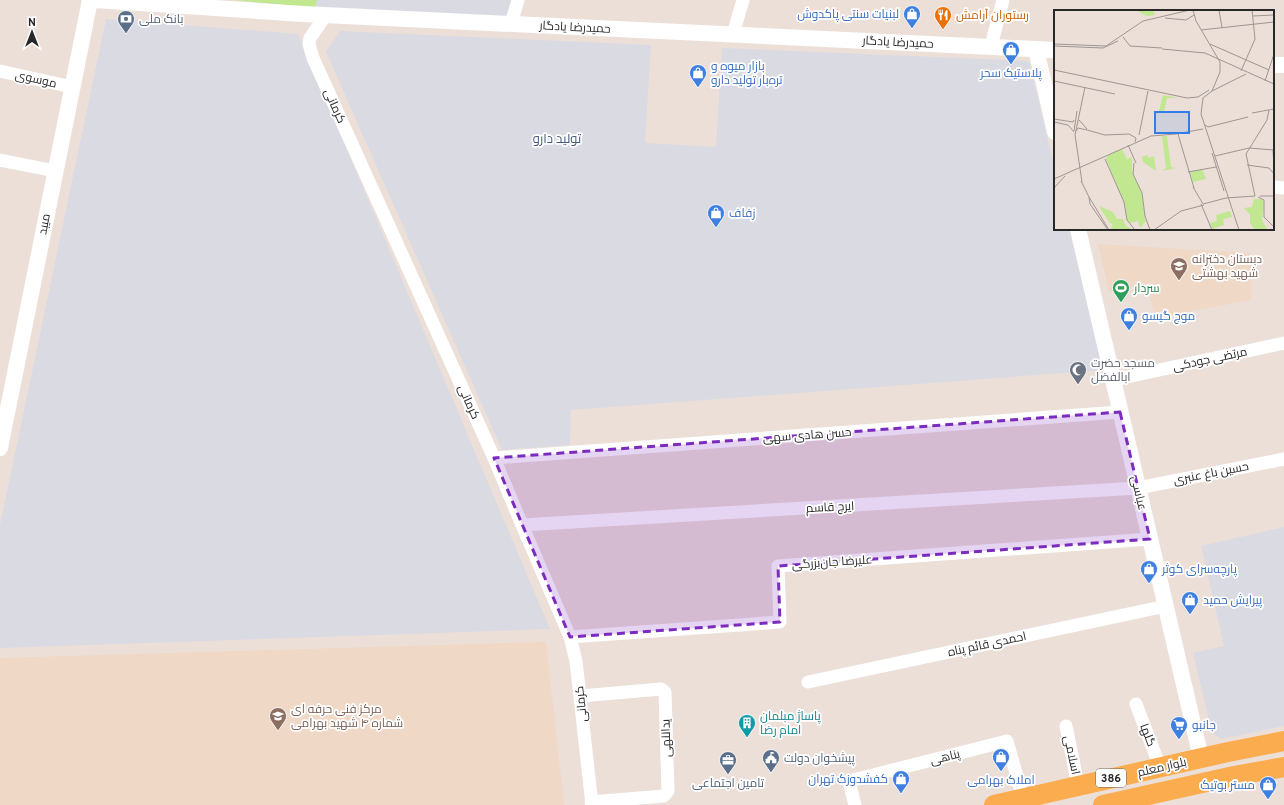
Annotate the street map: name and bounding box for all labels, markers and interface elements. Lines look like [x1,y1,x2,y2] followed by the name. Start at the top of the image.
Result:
[902,4,922,29] shop icon: لبنیات سنتی پاکدوش
[933,5,953,30] restaurant icon: رستوران آرامش
[797,7,899,23] place label: لبنیات سنتی پاکدوش
[956,8,1029,24] place label: رستوران آرامش
[116,9,136,34] bank icon: بانک ملی
[1054,10,1274,230] inset map
[12,12,52,52] north arrow
[139,12,184,28] place label: بانک ملی
[28,16,36,30] text: N
[538,18,611,38] street label: حمیدرضا یادگار
[861,33,934,53] street label: حمیدرضا یادگار
[1001,40,1021,65] shop icon: پلاستیک سحر
[711,59,783,89] place label: بازار میوه و تره‌بار تولید دارو
[688,63,708,88] shop icon: بازار میوه و تره‌بار تولید دارو
[979,66,1043,82] place label: پلاستیک سحر
[13,67,58,93] street label: موسوی
[319,87,349,126] street label: کرمانی
[533,132,582,148] district label: تولید دارو
[706,203,726,228] shop icon: زفاف
[729,206,755,222] place label: زفاف
[35,212,55,236] street label: میبد
[1192,252,1262,282] place label: دبستان دخترانه شهید بهشتی
[1169,256,1189,281] school or university icon: دبستان دخترانه شهید بهشتی
[1111,278,1131,303] sports icon: سردار
[1133,281,1160,297] place label: سردار
[1119,306,1139,331] shop icon: موج گیسو
[1142,309,1195,325] place label: موج گیسو
[1172,344,1249,376] street label: مرتضی جودکی
[1091,356,1155,386] place label: مسجد حضرت ابالفضل
[1068,360,1088,385] mosque icon: مسجد حضرت ابالفضل
[453,383,483,422] street label: کرمانی
[762,425,852,447] street label: حسن هادی سهی
[1172,459,1250,489] street label: حسین باغ عنبری
[1126,475,1150,512] street label: عباسی
[805,499,855,517] street label: ایرج قاسم
[791,552,873,574] street label: علیرضا جان‌بزرگی
[1139,559,1159,584] shop icon: پارچه‌سرای کوثر
[1161,562,1238,578] place label: پارچه‌سرای کوثر
[1180,590,1200,615] shop icon: پیرایش حمید
[1203,593,1263,609] place label: پیرایش حمید
[946,629,1028,661] street label: احمدی قائم پناه
[572,685,592,723] street label: کرمانی
[291,702,403,732] place label: مرکز فنی حرفه ای شماره ۴ شهید بهرامی
[268,706,288,731] school or university icon: مرکز فنی حرفه ای شماره ۴ شهید بهرامی
[760,709,822,739] place label: پاساژ مبلمان امام رضا
[737,713,757,738] building icon: پاساژ مبلمان امام رضا
[1169,715,1189,740] supermarket icon: جانبو
[658,718,676,757] street label: یداللهی
[1192,718,1216,734] place label: جانبو
[1135,722,1159,749] street label: گلها
[1059,734,1083,776] street label: اسلامی
[929,746,963,769] street label: پناهی
[991,747,1011,772] shop icon: املاک بهرامی
[761,748,781,773] public building icon: پیشخوان دولت
[718,750,738,775] office icon: تامین اجتماعی
[784,751,856,767] place label: پیشخوان دولت
[1136,755,1188,781] street label: بلوار معلم
[891,769,911,794] shop icon: کفشدوزک تهران
[1096,769,1126,787] road number: 386
[808,772,888,788] place label: کفشدوزک تهران
[967,773,1035,789] place label: املاک بهرامی
[1258,775,1278,800] shop icon: مستر بوتیک
[692,776,765,792] place label: تامین اجتماعی
[1200,778,1255,794] place label: مستر بوتیک

